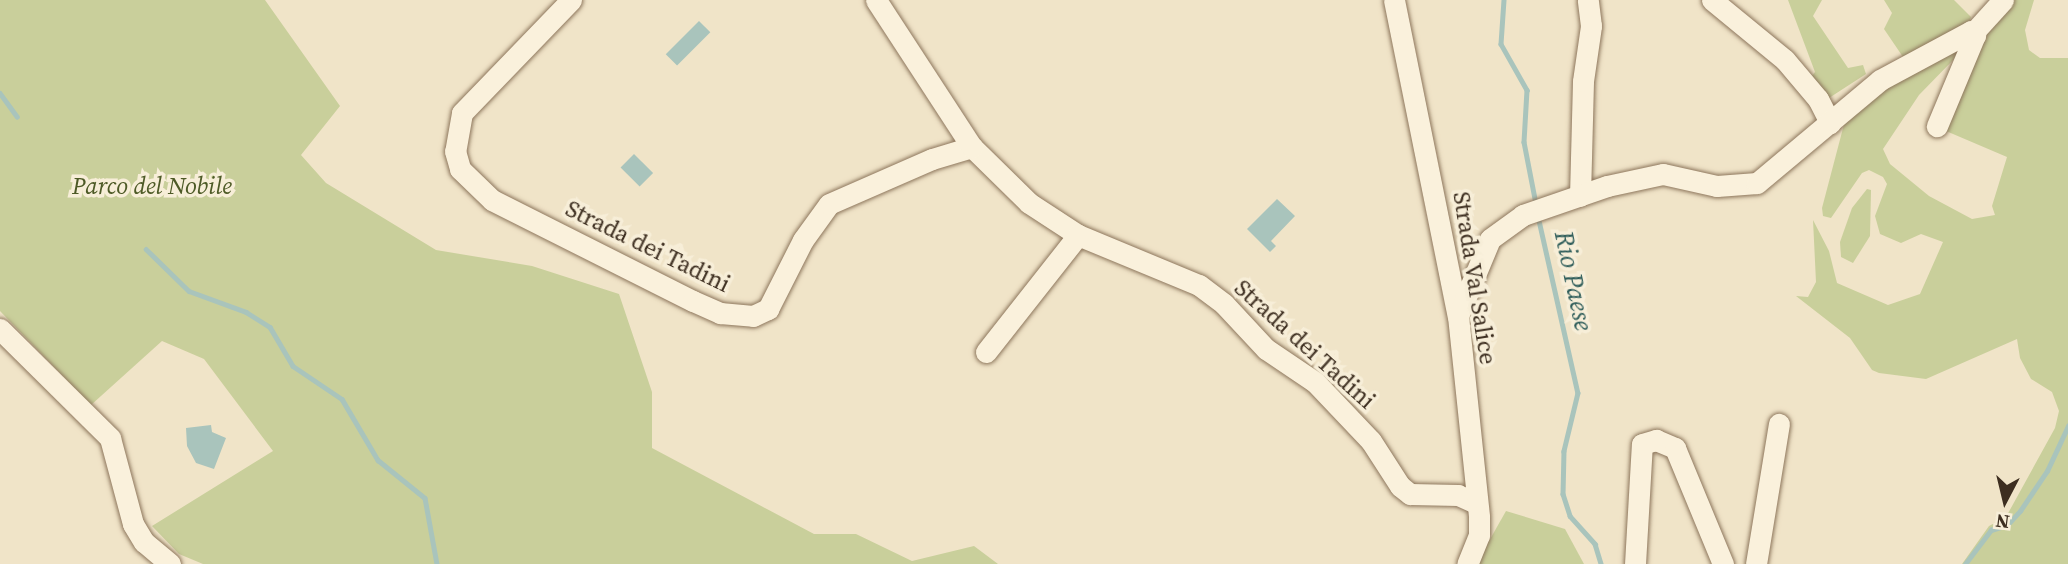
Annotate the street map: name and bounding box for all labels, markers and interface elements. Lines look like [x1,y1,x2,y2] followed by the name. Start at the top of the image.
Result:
[72,172,232,200] park label: Parco del Nobile
[1447,189,1503,367] street label: Strada Val Salice
[561,194,735,298] street label: Strada dei Tadini
[1547,228,1599,334] water label: Rio Paese
[1229,273,1381,415] street label: Strada dei Tadini
[1970,466,2040,536] north arrow
[1994,508,2011,536] text: N

